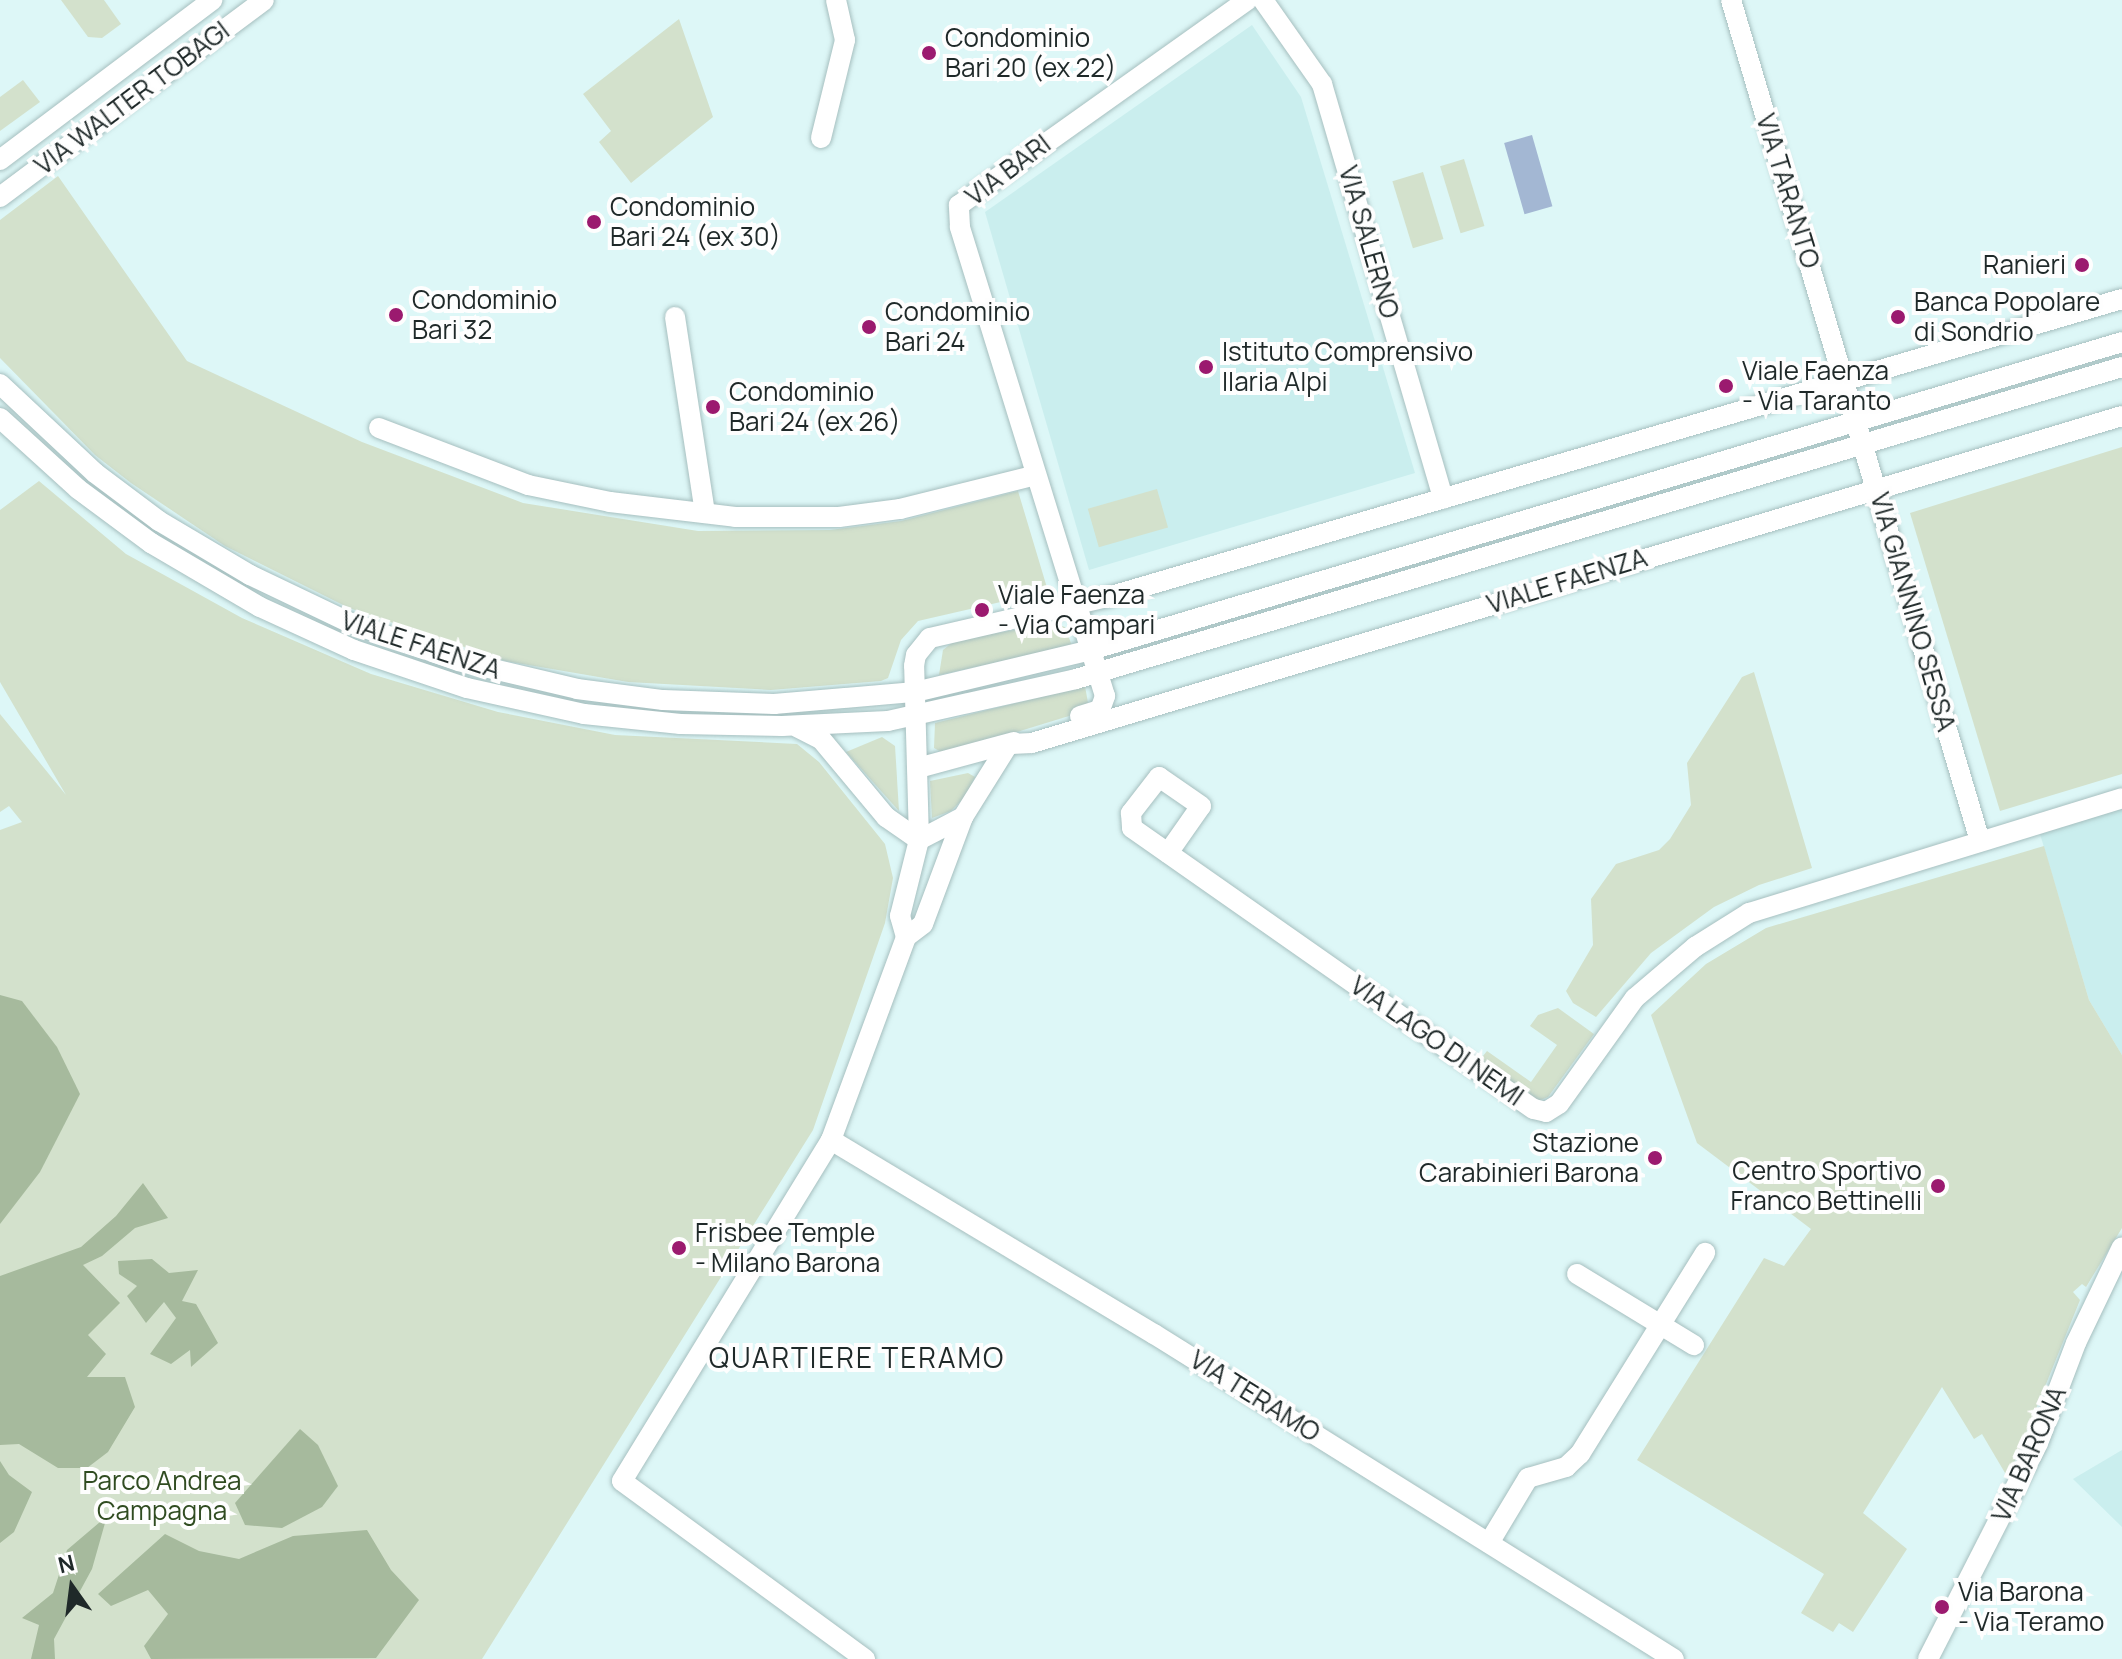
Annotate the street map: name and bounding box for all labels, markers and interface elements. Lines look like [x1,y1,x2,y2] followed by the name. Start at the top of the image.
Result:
[29,15,235,181] street label: VIA WALTER TOBAGI
[945,22,1116,84] place label: Condominio Bari 20 (ex 22)
[920,44,938,62] marker: Condominio Bari 20 (ex 22)
[1750,110,1826,272] street label: VIA TARANTO
[959,128,1057,212] street label: VIA BARI
[1332,162,1406,322] street label: VIA SALERNO
[610,191,781,252] place label: Condominio Bari 24 (ex 30)
[585,213,603,231] marker: Condominio Bari 24 (ex 30)
[1983,249,2066,281] place label: Ranieri
[2073,256,2091,274] marker: Ranieri
[412,284,557,346] place label: Condominio Bari 32
[1914,286,2100,348] place label: Banca Popolare di Sondrio
[885,296,1030,358] place label: Condominio Bari 24
[387,306,405,324] marker: Condominio Bari 32
[1889,308,1907,326] marker: Banca Popolare di Sondrio
[860,318,878,336] marker: Condominio Bari 24
[1222,336,1473,398] place label: Istituto Comprensivo Ilaria Alpi
[1742,355,1891,416] place label: Viale Faenza - Via Taranto
[1197,358,1215,376] marker: Istituto Comprensivo Ilaria Alpi
[729,376,900,438] place label: Condominio Bari 24 (ex 26)
[1717,377,1735,395] marker: Viale Faenza - Via Taranto
[704,398,722,416] marker: Condominio Bari 24 (ex 26)
[1864,489,1962,735] street label: VIA GIANNINO SESSA
[1483,542,1651,620] street label: VIALE FAENZA
[998,579,1155,640] place label: Viale Faenza - Via Campari
[973,601,991,619] marker: Viale Faenza - Via Campari
[337,605,505,685] street label: VIALE FAENZA
[1344,970,1530,1112] street label: VIA LAGO DI NEMI
[1419,1127,1639,1188] place label: Stazione Carabinieri Barona
[1646,1149,1664,1167] marker: Stazione Carabinieri Barona
[1730,1155,1922,1216] place label: Centro Sportivo Franco Bettinelli
[1929,1177,1947,1195] marker: Centro Sportivo Franco Bettinelli
[695,1217,880,1278] place label: Frisbee Temple - Milano Barona
[670,1239,688,1257] marker: Frisbee Temple - Milano Barona
[709,1340,1005,1374] district label: QUARTIERE TERAMO
[1184,1344,1326,1448] street label: VIA TERAMO
[1985,1381,2073,1527] street label: VIA BARONA
[83,1465,241,1526] park label: Parco Andrea Campagna
[32,1547,112,1627] north arrow
[55,1547,77,1580] text: N
[1958,1576,2104,1638] place label: Via Barona - Via Teramo
[1933,1598,1951,1616] marker: Via Barona - Via Teramo

